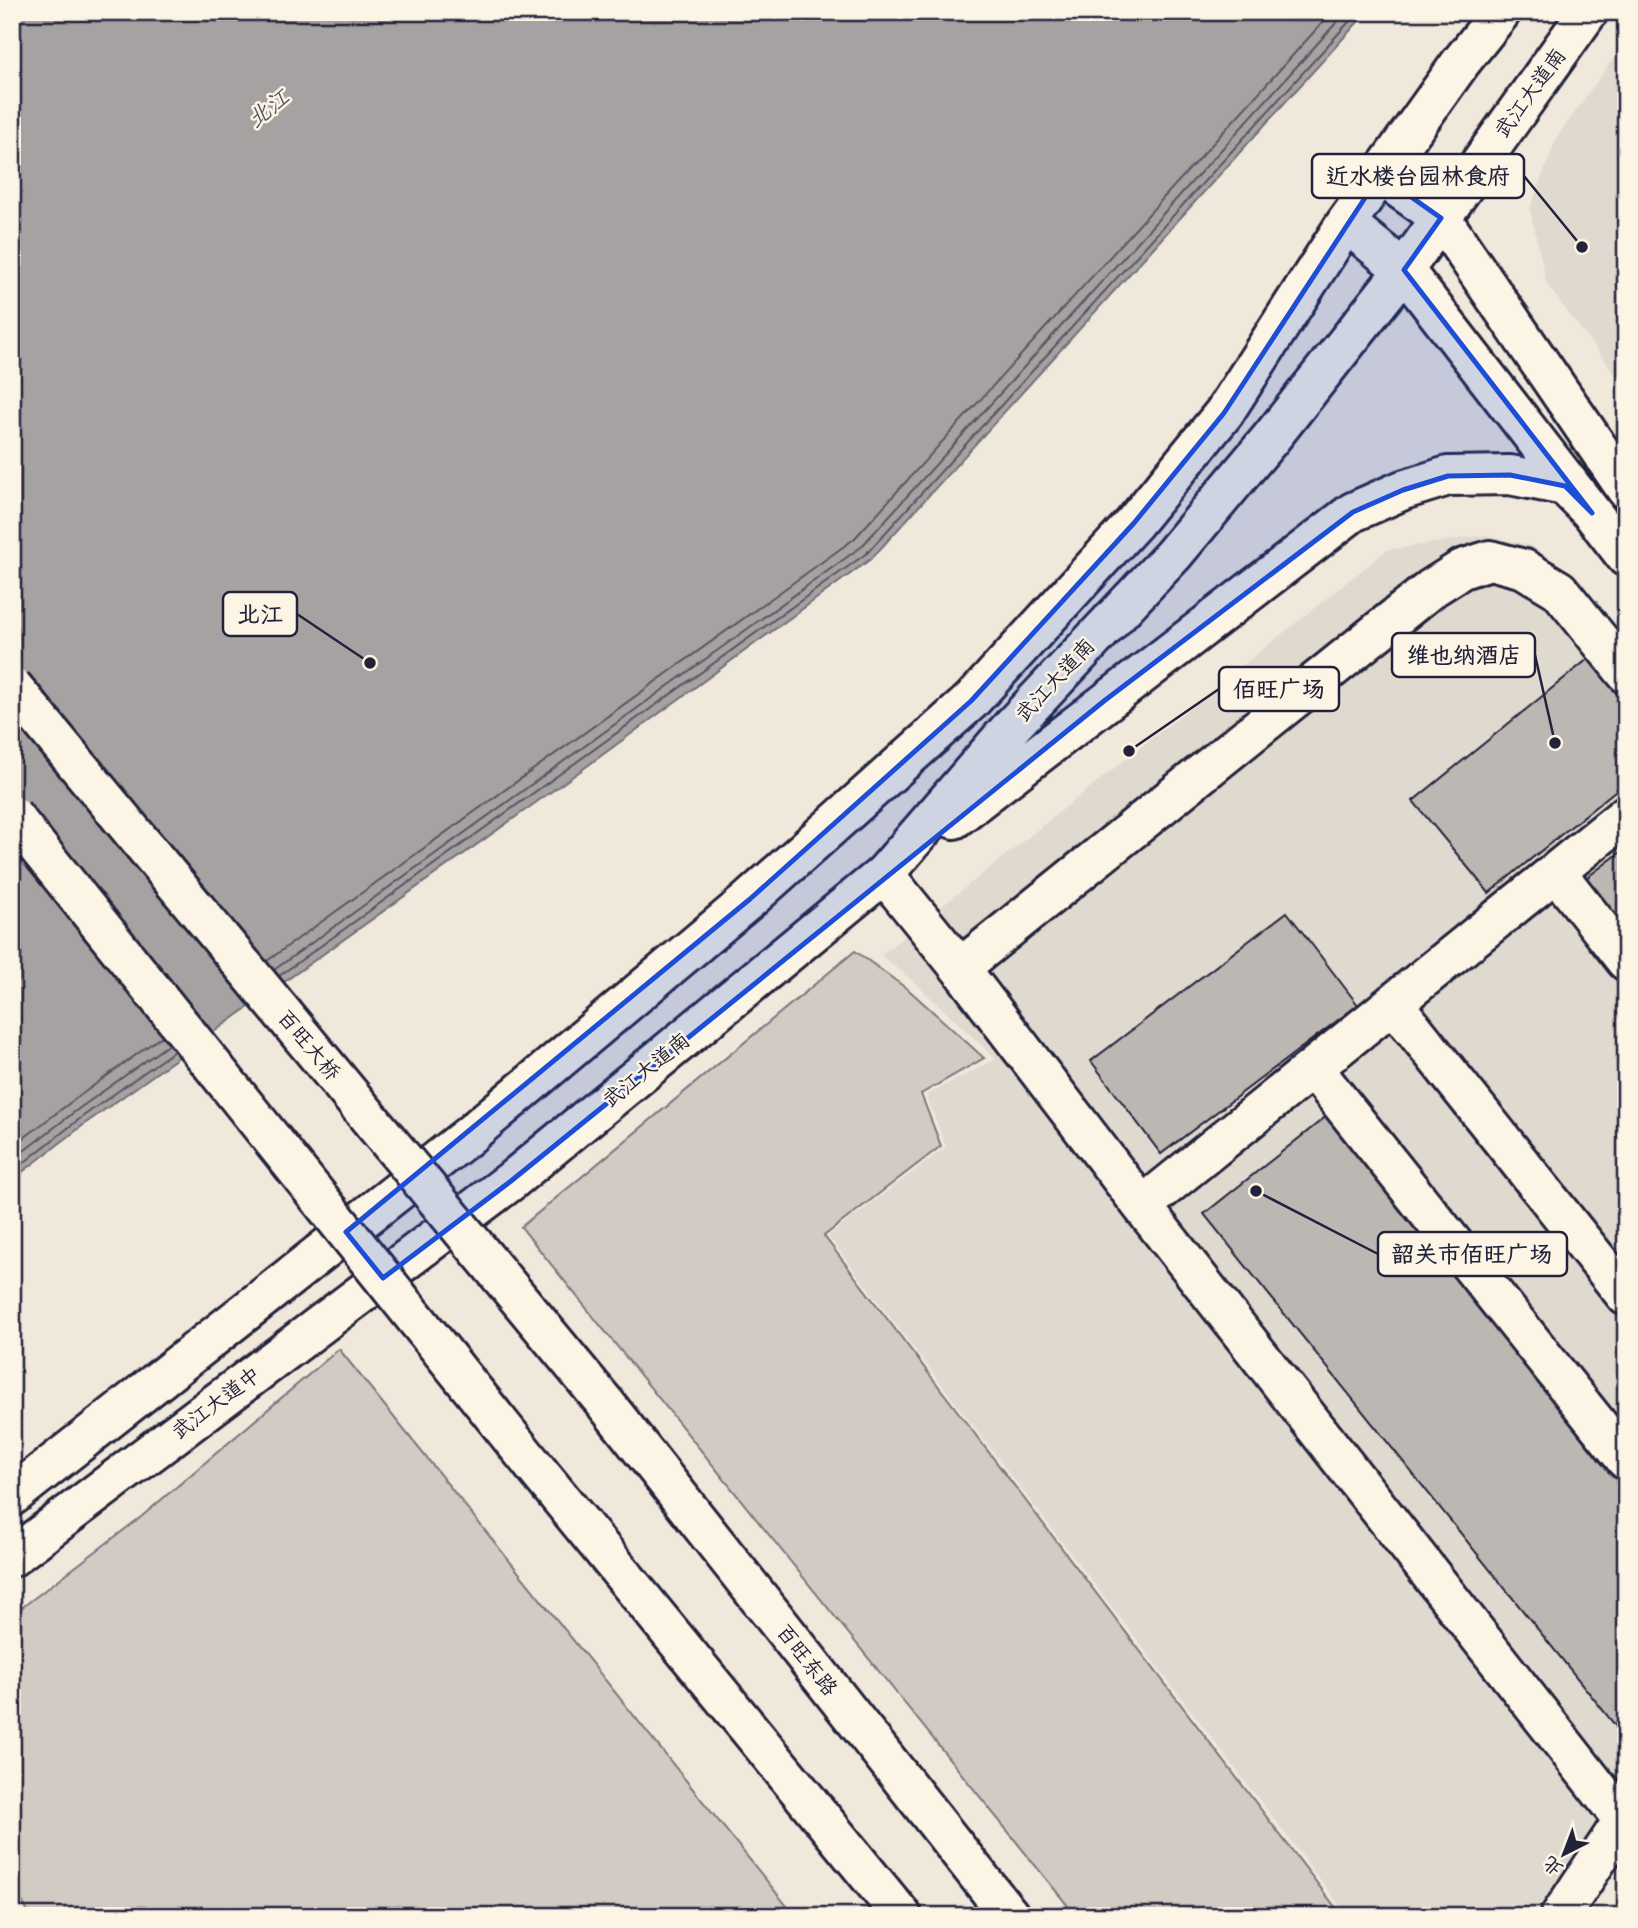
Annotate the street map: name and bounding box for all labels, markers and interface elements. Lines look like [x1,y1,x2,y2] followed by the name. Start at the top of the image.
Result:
[1489,43,1575,146] street label: 武江大道南
[242,83,299,138] water label: 北江
[1312,154,1524,198] callout: 近水楼台园林食府
[1326,163,1510,196] text: 近水楼台园林食府
[223,592,297,636] callout: 北江
[237,601,283,634] text: 北江
[1010,633,1104,731] street label: 武江大道南
[1392,633,1535,677] callout: 维也纳酒店
[1407,642,1522,675] text: 维也纳酒店
[1219,667,1339,711] callout: 佰旺广场
[1233,676,1325,709] text: 佰旺广场
[268,1005,345,1089] street label: 百旺大桥
[598,1028,698,1117] street label: 武江大道南
[1378,1232,1567,1276] callout: 韶关市佰旺广场
[1392,1241,1553,1274] text: 韶关市佰旺广场
[167,1362,269,1449] street label: 武江大道中
[767,1620,842,1704] street label: 百旺东路
[1530,1820,1600,1890] north arrow
[1539,1848,1571,1880] text: 北

